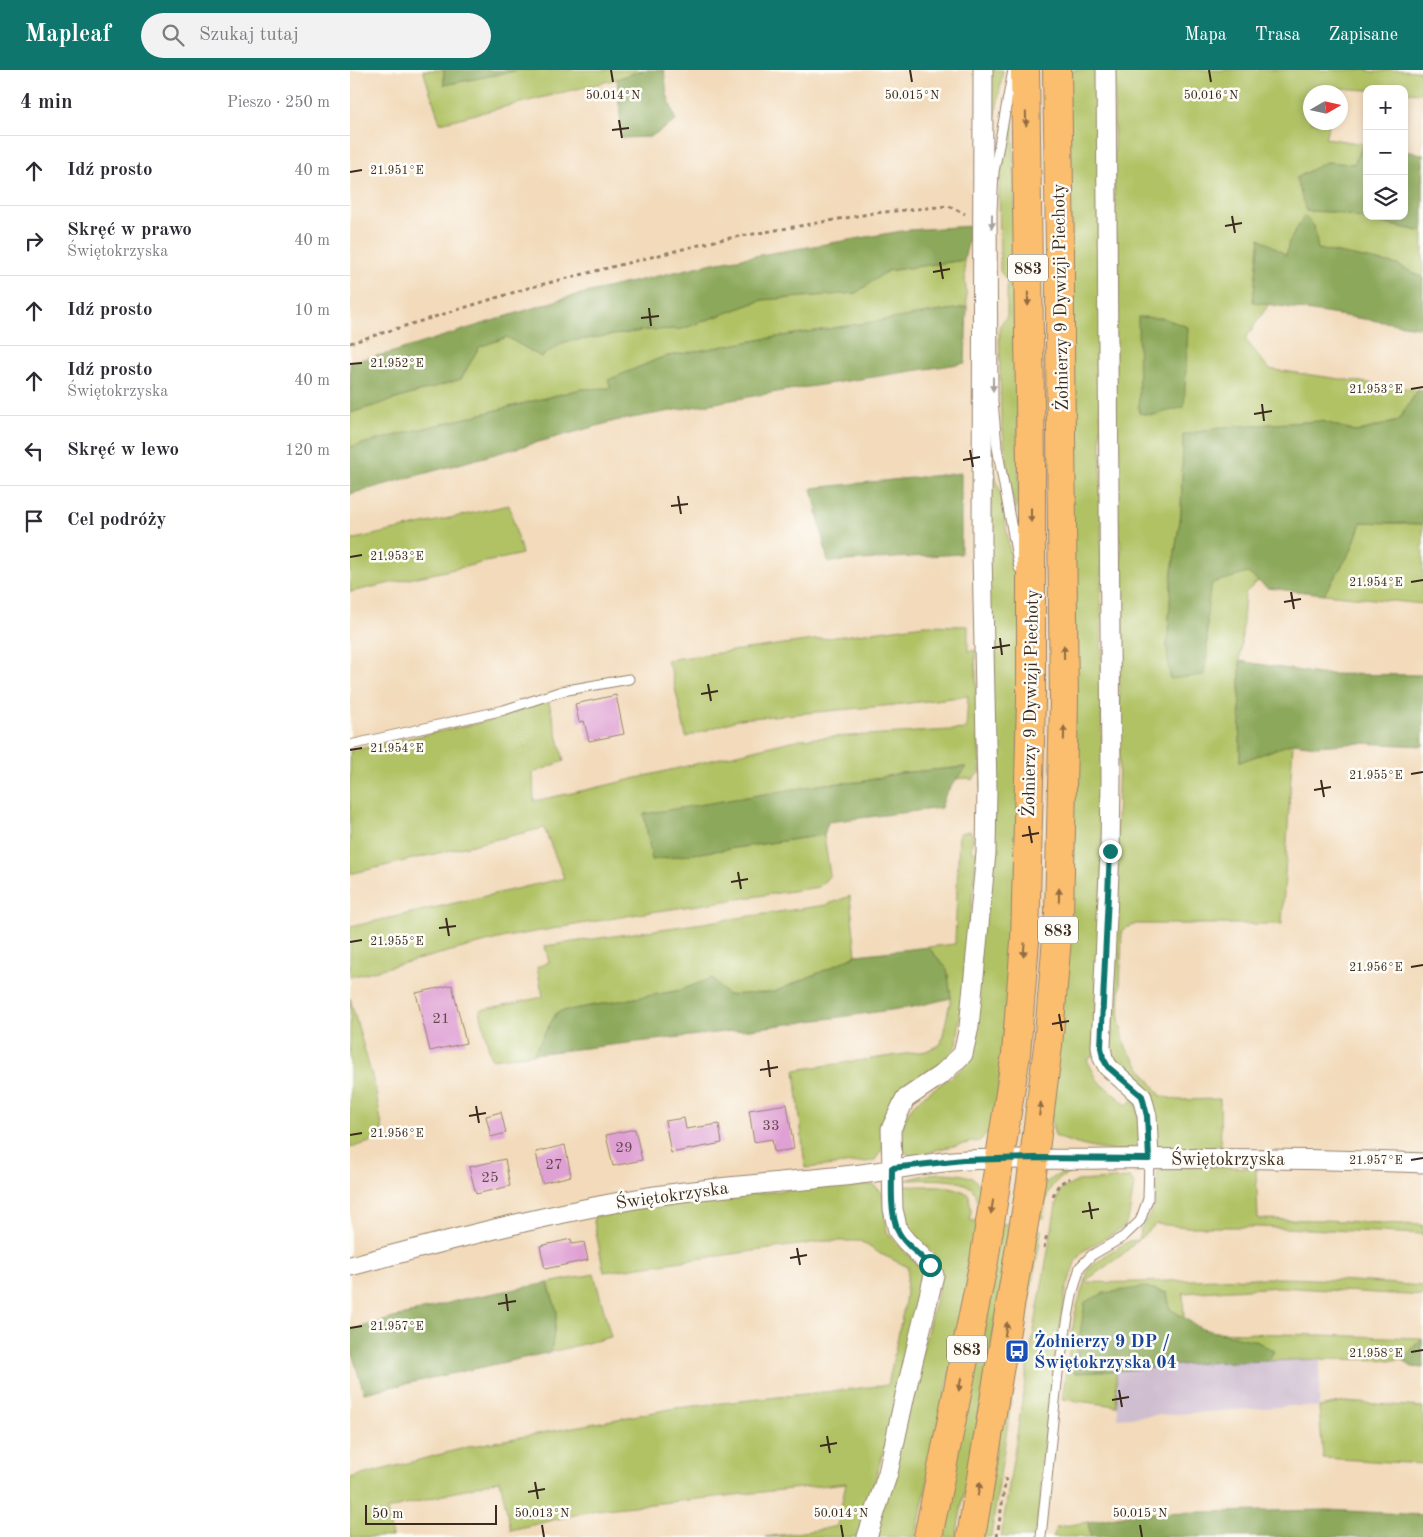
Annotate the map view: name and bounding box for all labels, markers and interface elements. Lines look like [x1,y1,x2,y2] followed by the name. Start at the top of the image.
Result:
[141,13,491,58] search box
[159,21,187,49] icon: search
[25,23,111,47] text: Mapleaf
[199,26,299,45] text: Szukaj tutaj
[1184,26,1227,44] text: Mapa
[1255,26,1300,44] text: Trasa
[1328,26,1398,44] text: Zapisane
[1303,85,1348,130] north arrow
[1363,85,1408,220] map controls
[1363,85,1408,130] button: +
[586,89,640,102] text: 50.014°N
[885,89,939,102] text: 50.015°N
[1184,89,1238,102] text: 50.016°N
[20,92,73,113] text: 4 min
[227,95,330,111] text: Pieszo · 250 m
[1022,111,1030,127] one-way arrow
[1363,130,1408,175] button: −
[20,157,48,185] icon: ahead
[67,161,152,180] text: Idź prosto
[294,163,330,179] text: 40 m
[370,164,424,177] text: 21.951°E
[1363,175,1408,220] button: layers
[1047,183,1072,411] street label: Żołnierzy 9 Dywizji Piechoty
[988,213,996,229] one-way arrow
[67,221,192,240] text: Skręć w prawo
[20,227,48,255] icon: right
[294,233,330,249] text: 40 m
[67,244,168,260] text: Świętokrzyska
[1008,254,1048,282] road number: 883
[1024,291,1032,307] one-way arrow
[20,297,48,325] icon: ahead
[67,301,152,320] text: Idź prosto
[294,303,330,319] text: 10 m
[370,357,424,370] text: 21.952°E
[67,361,152,380] text: Idź prosto
[20,367,48,395] icon: ahead
[294,373,330,389] text: 40 m
[989,376,997,392] one-way arrow
[1349,383,1403,396] text: 21.953°E
[67,384,168,400] text: Świętokrzyska
[20,437,48,465] icon: left
[67,441,179,460] text: Skręć w lewo
[285,443,330,459] text: 120 m
[20,507,48,535] icon: arrive
[1027,507,1035,523] one-way arrow
[67,511,166,530] text: Cel podróży
[370,550,424,563] text: 21.953°E
[1349,576,1403,589] text: 21.954°E
[1017,589,1042,817] street label: Żołnierzy 9 Dywizji Piechoty
[1060,644,1068,660] one-way arrow
[1060,725,1068,741] one-way arrow
[370,742,424,755] text: 21.954°E
[1349,769,1403,782] text: 21.955°E
[1099,840,1122,863] route end
[1056,887,1064,903] one-way arrow
[1038,916,1078,944] road number: 883
[370,935,424,948] text: 21.955°E
[1020,943,1028,959] one-way arrow
[1349,961,1403,974] text: 21.956°E
[432,1012,450,1027] house number: 21
[1036,1101,1044,1117] one-way arrow
[762,1119,780,1134] house number: 33
[370,1127,424,1140] text: 21.956°E
[615,1141,633,1156] house number: 29
[1171,1146,1285,1169] street label: Świętokrzyska
[1349,1154,1403,1167] text: 21.957°E
[545,1158,563,1173] house number: 27
[481,1171,499,1186] house number: 25
[614,1174,730,1213] street label: Świętokrzyska
[988,1200,996,1216] one-way arrow
[919,1254,942,1277] route start
[370,1320,424,1333] text: 21.957°E
[1003,1320,1011,1336] one-way arrow
[1034,1330,1177,1372] place label: Żołnierzy 9 DP / Świętokrzyska 04
[947,1336,987,1362] road number: 883
[1004,1338,1030,1364] bus stop icon: Żołnierzy 9 DP / Świętokrzyska 04
[1349,1347,1403,1360] text: 21.958°E
[955,1377,963,1393] one-way arrow
[976,1481,984,1497] one-way arrow
[365,1502,498,1525] scale bar
[372,1507,403,1521] text: 50 m
[515,1507,569,1520] text: 50.013°N
[814,1507,868,1520] text: 50.014°N
[1113,1507,1167,1520] text: 50.015°N

